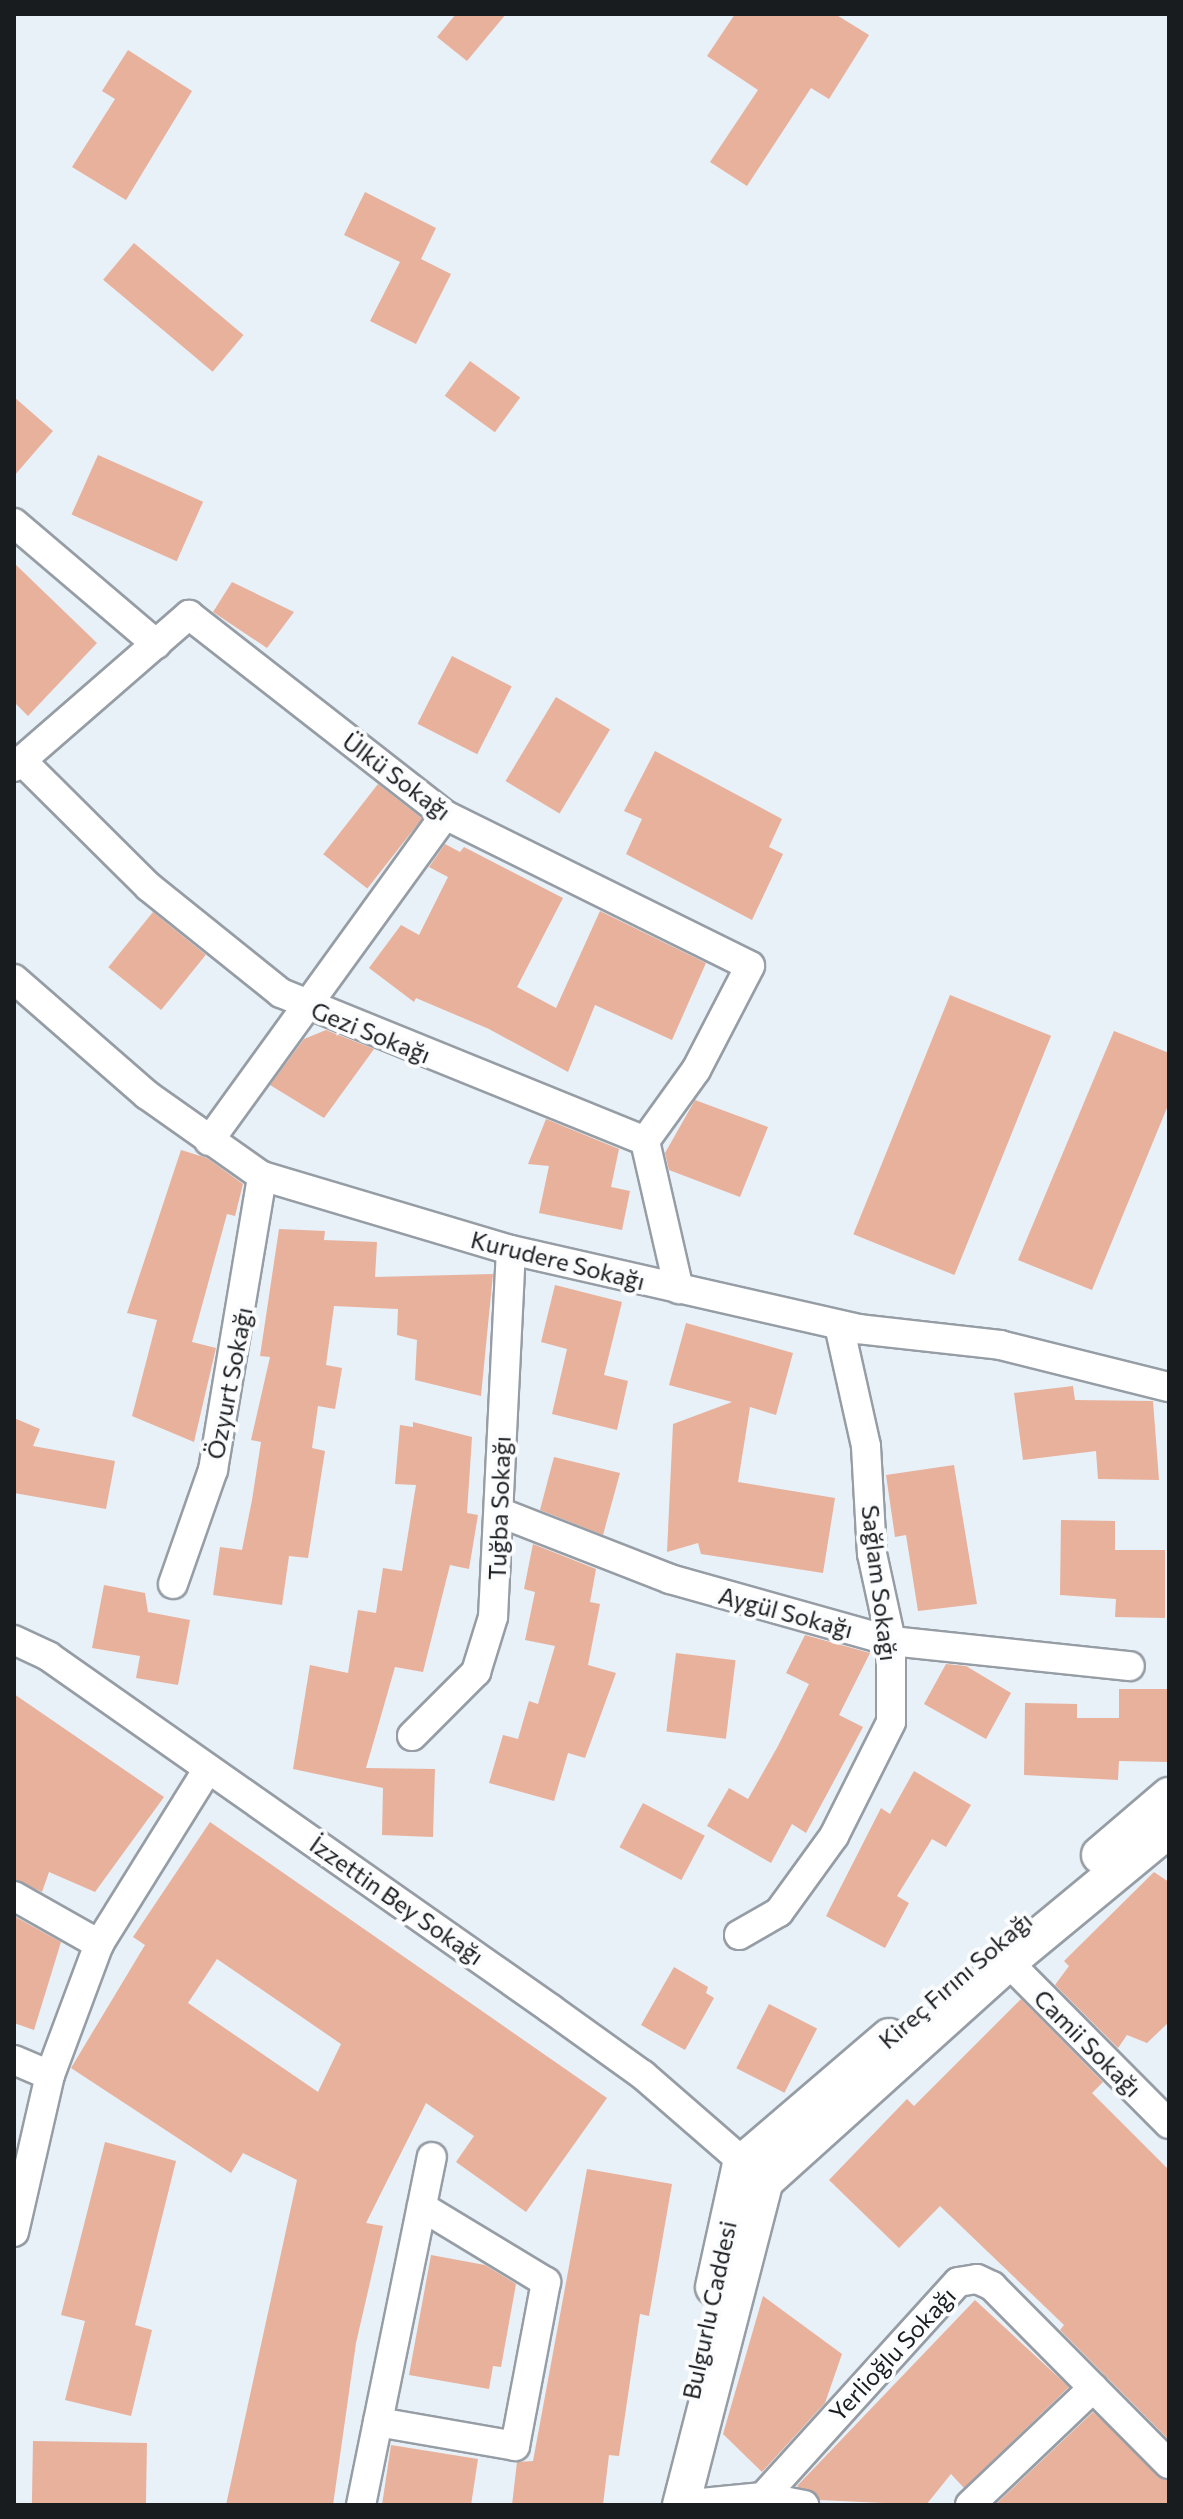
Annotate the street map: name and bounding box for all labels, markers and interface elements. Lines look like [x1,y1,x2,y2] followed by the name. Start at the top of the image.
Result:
[337,726,457,826] street label: Ülkü Sokağı
[307,995,435,1069] street label: Gezi Sokağı
[468,1224,648,1296] street label: Kurudere Sokağı
[200,1304,258,1462] street label: Özyurt Sokağı
[482,1435,516,1581] street label: Tuğba Sokağı
[856,1503,904,1663] street label: Sağlam Sokağı
[716,1580,856,1644] street label: Aygül Sokağı
[305,1829,489,1971] street label: İzzettin Bey Sokağı
[873,1906,1037,2054] street label: Kireç Fırını Sokağı
[1028,1983,1148,2103] street label: Camii Sokağı
[676,2218,742,2402] street label: Bulgurlu Caddesi
[823,2281,961,2427] street label: Yerlioğlu Sokağı

